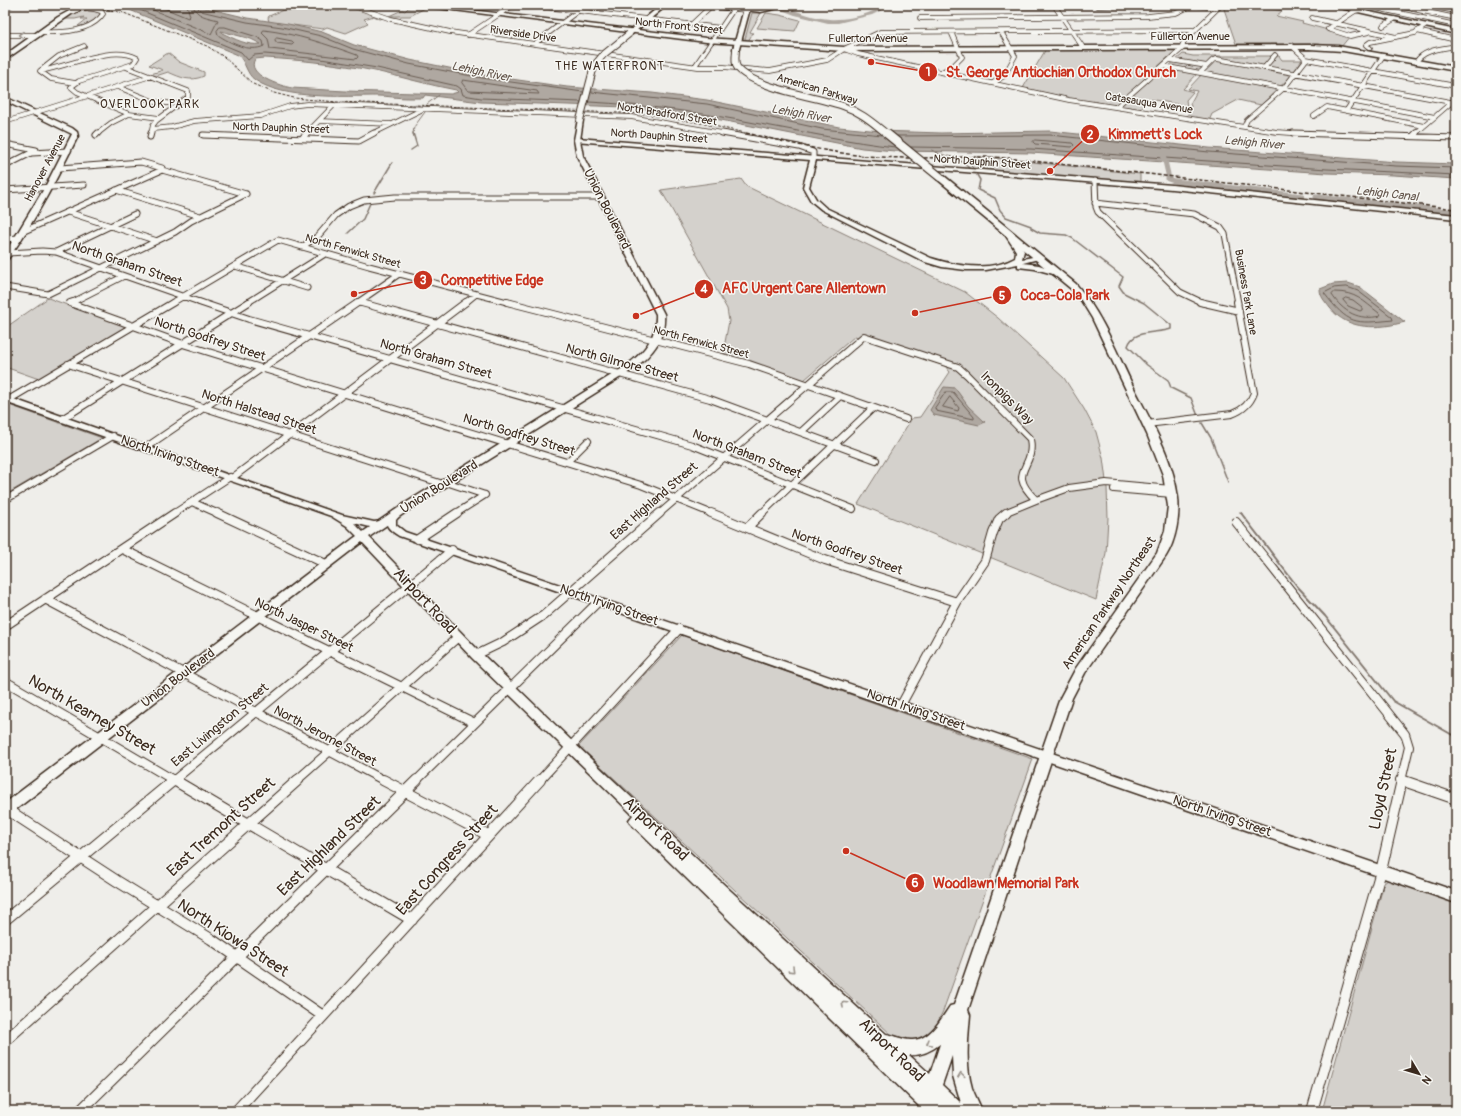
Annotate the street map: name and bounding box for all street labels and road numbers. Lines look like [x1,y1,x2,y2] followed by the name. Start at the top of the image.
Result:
[634,15,724,37] street label: North Front Street
[489,23,557,45] street label: Riverside Drive
[1150,30,1230,43] street label: Fullerton Avenue
[828,32,908,45] street label: Fullerton Avenue
[775,71,859,108] street label: American Parkway
[1104,90,1194,116] street label: Catasauqua Avenue
[616,100,718,128] street label: North Bradford Street
[232,120,330,136] street label: North Dauphin Street
[610,126,709,146] street label: North Dauphin Street
[22,132,69,204] street label: Hanover Avenue
[933,152,1032,172] street label: North Dauphin Street
[580,166,634,252] street label: Union Boulevard
[304,231,403,271] street label: North Fenwick Street
[70,238,185,291] street label: North Graham Street
[1232,248,1260,336] street label: Business Park Lane
[152,313,268,365] street label: North Godfrey Street
[652,323,751,361] street label: North Fenwick Street
[378,335,495,383] street label: North Graham Street
[564,340,681,386] street label: North Gilmore Street
[977,368,1037,428] street label: Ironpigs Way
[200,386,319,438] street label: North Halstead Street
[461,410,578,460] street label: North Godfrey Street
[690,426,805,482] street label: North Graham Street
[119,432,222,481] street label: North Irving Street
[397,457,481,517] street label: Union Boulevard
[607,458,702,543] street label: East Highland Street
[789,526,905,579] street label: North Godfrey Street
[1059,533,1160,672] street label: American Parkway Northeast
[389,564,461,638] street label: Airport Road
[558,581,661,630] street label: North Irving Street
[252,594,357,656] street label: North Jasper Street
[138,645,218,711] street label: Union Boulevard
[25,670,160,760] street label: North Kearney Street
[168,679,272,770] street label: East Livingston Street
[865,686,968,735] street label: North Irving Street
[271,702,380,770] street label: North Jerome Street
[1365,746,1402,832] street label: Lloyd Street
[163,773,280,881] street label: East Tremont Street
[273,791,385,900] street label: East Highland Street
[1171,792,1274,841] street label: North Irving Street
[619,793,693,865] street label: Airport Road
[392,800,503,920] street label: East Congress Street
[174,895,293,982] street label: North Kiowa Street
[855,1014,929,1086] street label: Airport Road

